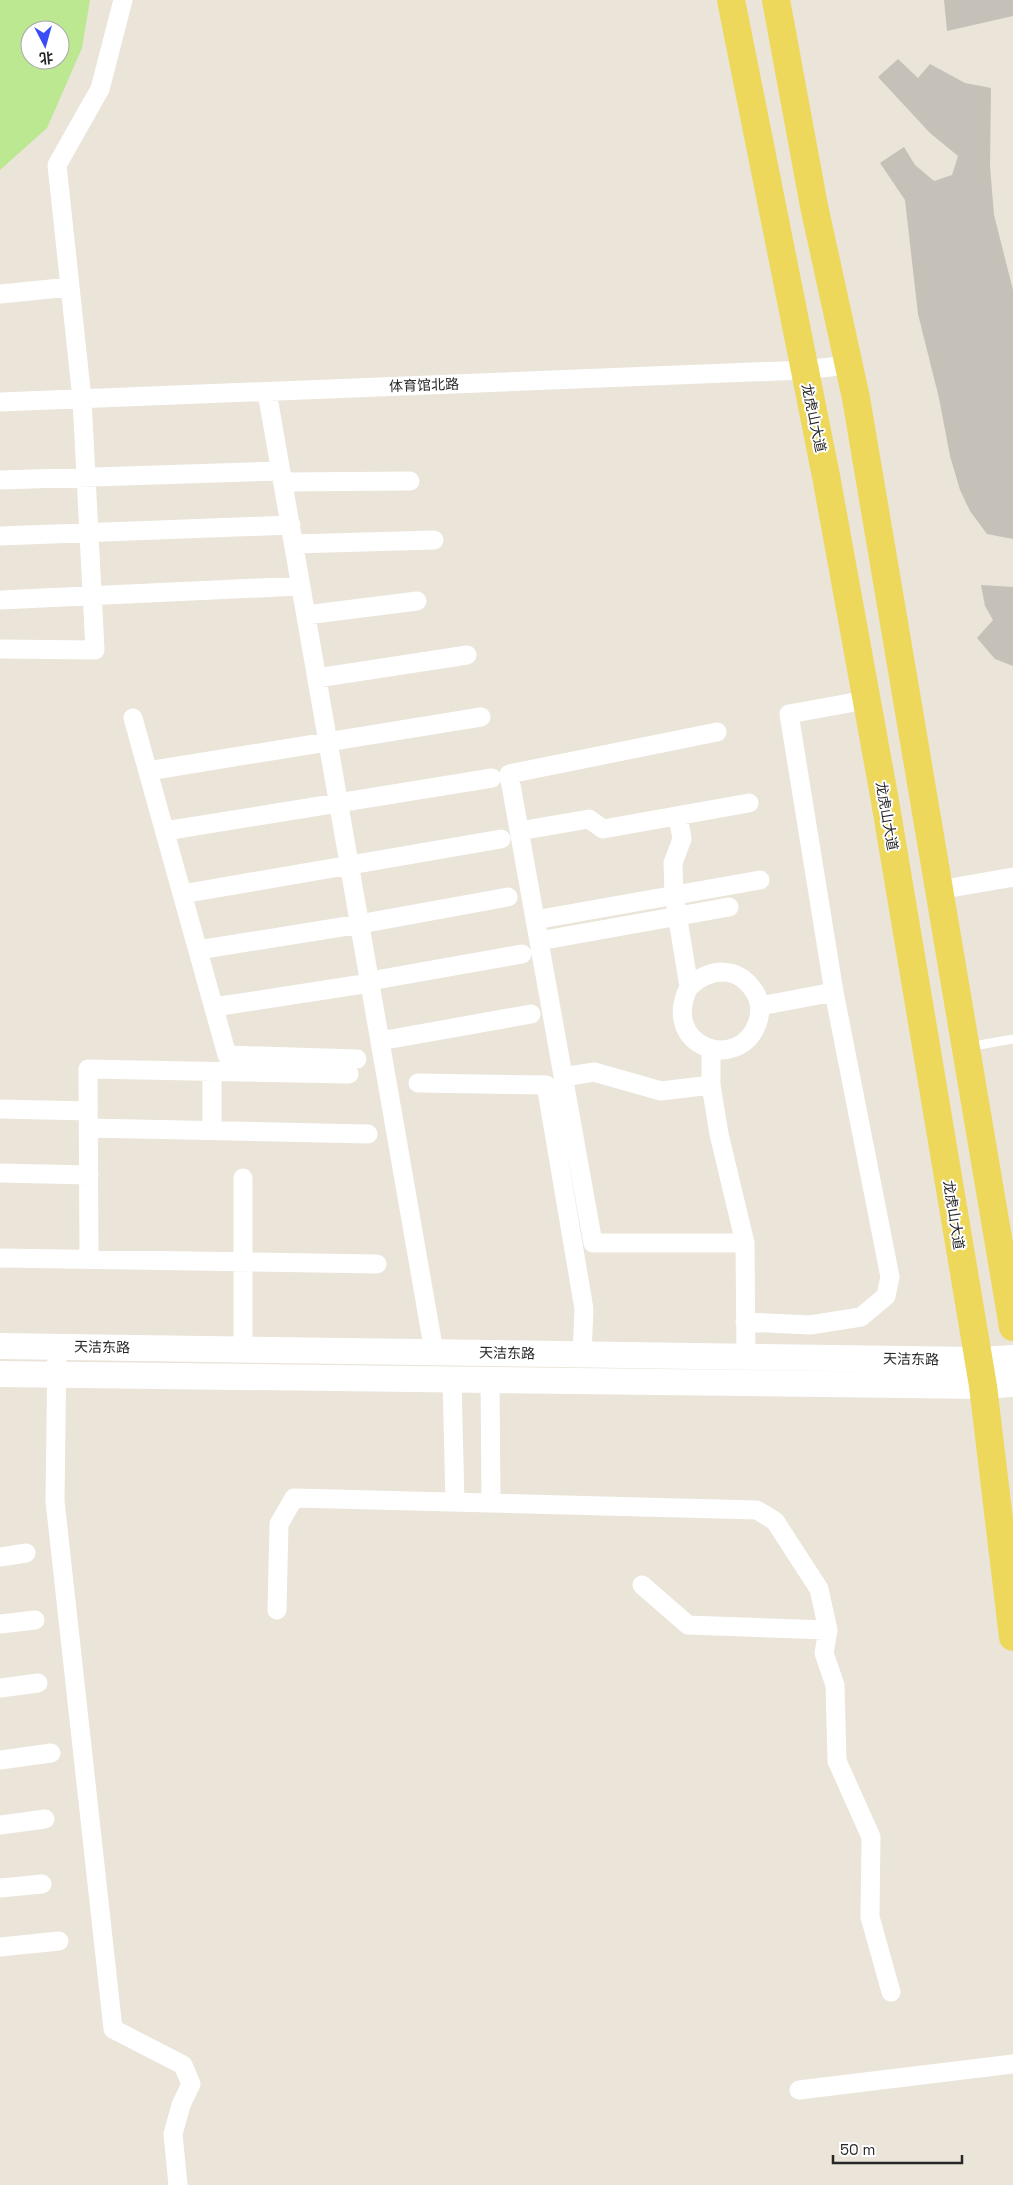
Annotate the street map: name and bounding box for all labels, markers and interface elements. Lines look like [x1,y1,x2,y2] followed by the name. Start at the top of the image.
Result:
[20,20,70,70] north arrow
[38,48,54,68] text: 北
[389,375,459,395] street label: 体育馆北路
[798,382,830,454] street label: 龙虎山大道
[872,780,902,852] street label: 龙虎山大道
[940,1179,968,1251] street label: 龙虎山大道
[74,1338,130,1356] street label: 天洁东路
[479,1344,535,1362] street label: 天洁东路
[883,1350,939,1368] street label: 天洁东路
[833,2132,962,2164] scale bar
[840,2140,875,2159] text: 50 m

